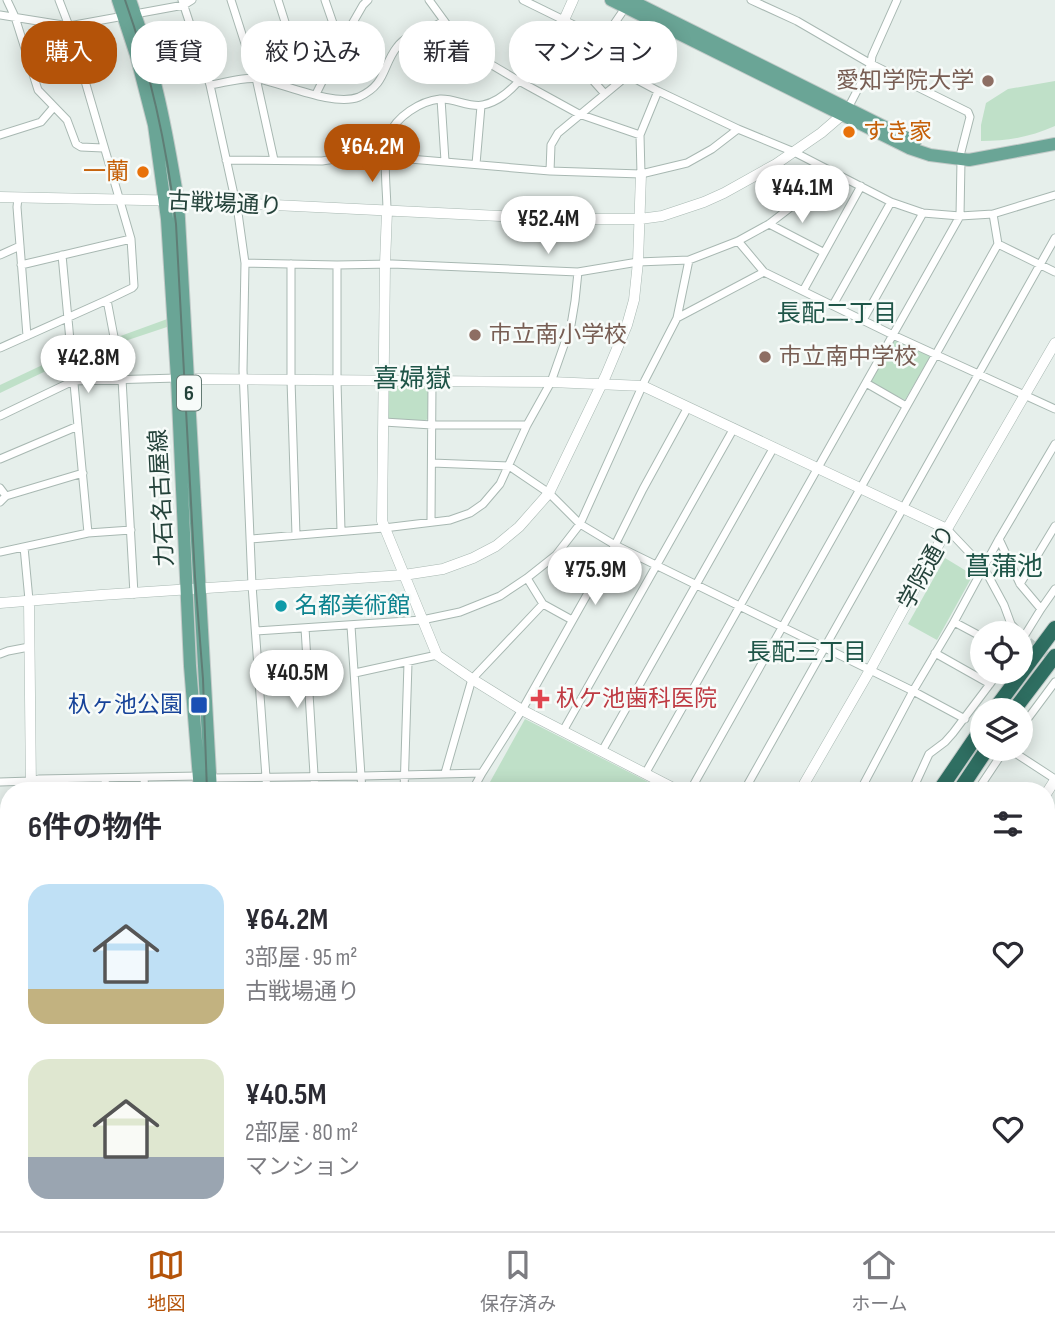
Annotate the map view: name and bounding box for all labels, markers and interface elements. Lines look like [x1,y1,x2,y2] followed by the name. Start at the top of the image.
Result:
[21,21,117,84] chip: 購入
[131,21,227,84] chip: 賃貸
[241,21,385,84] chip: 絞り込み
[399,21,495,84] chip: 新着
[509,21,677,84] chip: マンション
[836,67,974,95] place label: 愛知学院大学
[980,73,996,89] marker: 愛知学院大学
[863,118,932,146] place label: すき家
[315,124,429,184] pin: ¥64.2M
[841,124,857,140] marker: すき家
[340,133,404,161] text: ¥64.2M
[83,158,129,186] place label: 一蘭
[135,164,151,180] marker: 一蘭
[745,166,859,225] pin: ¥44.1M
[771,174,833,202] text: ¥44.1M
[167,187,283,221] street label: 古戦場通り
[491,196,605,256] pin: ¥52.4M
[517,205,579,233] text: ¥52.4M
[777,299,897,328] district label: 長配二丁目
[489,321,627,349] place label: 市立南小学校
[467,327,483,343] marker: 市立南小学校
[31,336,145,395] pin: ¥42.8M
[779,343,917,371] place label: 市立南中学校
[57,344,119,372] text: ¥42.8M
[757,349,773,365] marker: 市立南中学校
[373,364,451,395] district label: 喜婦嶽
[177,376,201,410] road number: 6
[144,428,180,568] street label: 力石名古屋線
[892,520,962,614] street label: 学院通り
[538,548,652,607] pin: ¥75.9M
[965,552,1043,583] district label: 菖蒲池
[564,556,626,584] text: ¥75.9M
[295,592,410,620] place label: 名都美術館
[273,598,289,614] marker: 名都美術館
[970,621,1033,761] map controls
[970,621,1033,684] button: locate
[747,638,867,667] district label: 長配三丁目
[240,650,354,710] pin: ¥40.5M
[266,659,328,687] text: ¥40.5M
[556,685,717,713] place label: 杁ケ池歯科医院
[530,689,550,709] marker: 杁ケ池歯科医院
[68,691,183,719] place label: 杁ヶ池公園
[189,695,209,715] marker: 杁ヶ池公園
[970,698,1033,761] button: layers
[989,805,1027,843] icon: filters
[28,810,162,846] text: 6件の物件
[245,902,328,938] text: ¥64.2M
[84,912,168,996] icon: home
[989,935,1027,973] icon: heart
[245,944,358,972] text: 3部屋 · 95 m²
[245,978,360,1006] text: 古戦場通り
[245,1077,326,1113] text: ¥40.5M
[84,1087,168,1171] icon: home
[989,1110,1027,1148] icon: heart
[245,1119,358,1147] text: 2部屋 · 80 m²
[245,1153,360,1181] text: マンション
[147,1246,185,1316] tab: 地図
[480,1246,556,1316] tab: 保存済み
[851,1246,908,1316] tab: ホーム

